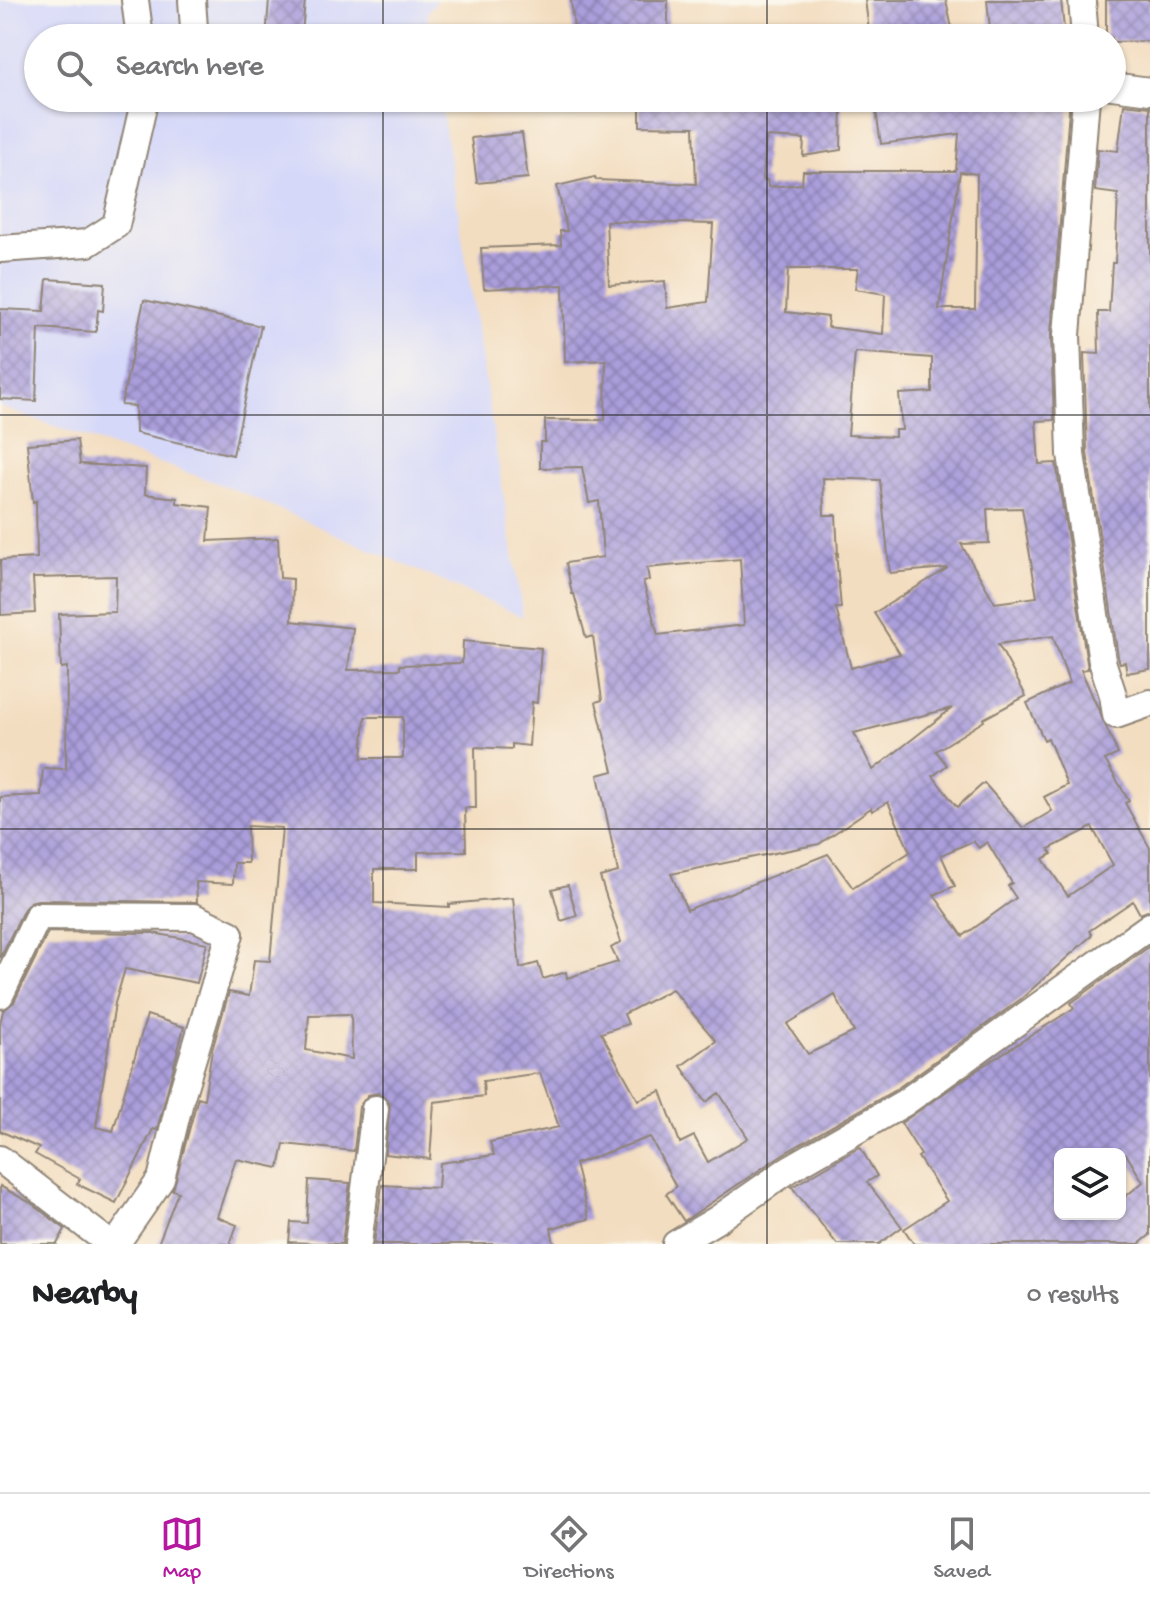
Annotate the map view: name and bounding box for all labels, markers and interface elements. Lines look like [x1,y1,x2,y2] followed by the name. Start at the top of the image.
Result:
[24,24,1126,112] search box
[52,46,96,90] icon: search
[116,51,264,86] text: Search here
[1054,1148,1126,1220] map controls
[1054,1148,1126,1220] button: layers
[32,1276,137,1316] text: Nearby
[1027,1281,1118,1312] text: 0 results
[160,1512,204,1586] tab: Map
[524,1512,614,1586] tab: Directions
[934,1512,990,1586] tab: Saved

